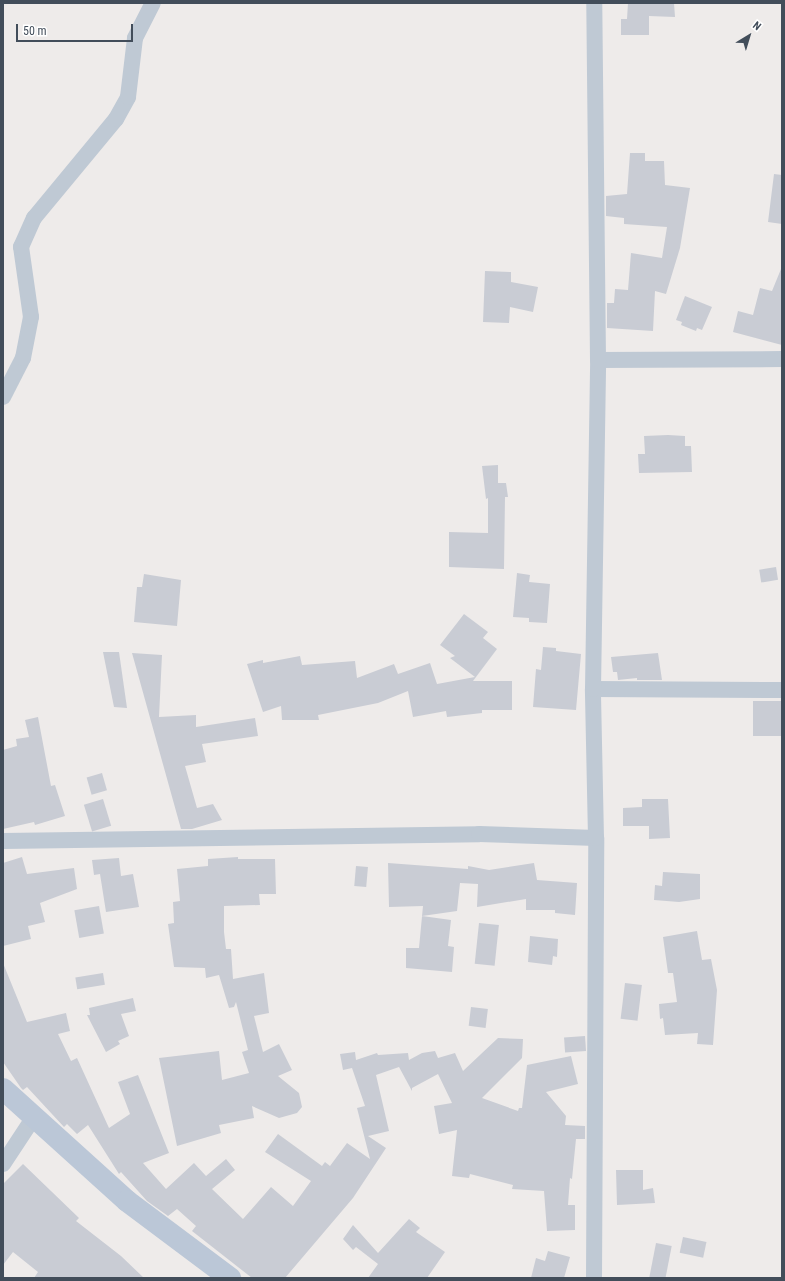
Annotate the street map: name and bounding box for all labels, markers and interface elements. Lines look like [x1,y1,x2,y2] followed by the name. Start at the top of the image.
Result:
[18,16,135,42] scale bar
[729,16,769,56] north arrow
[750,19,763,33] text: N
[23,24,47,38] text: 50 m

